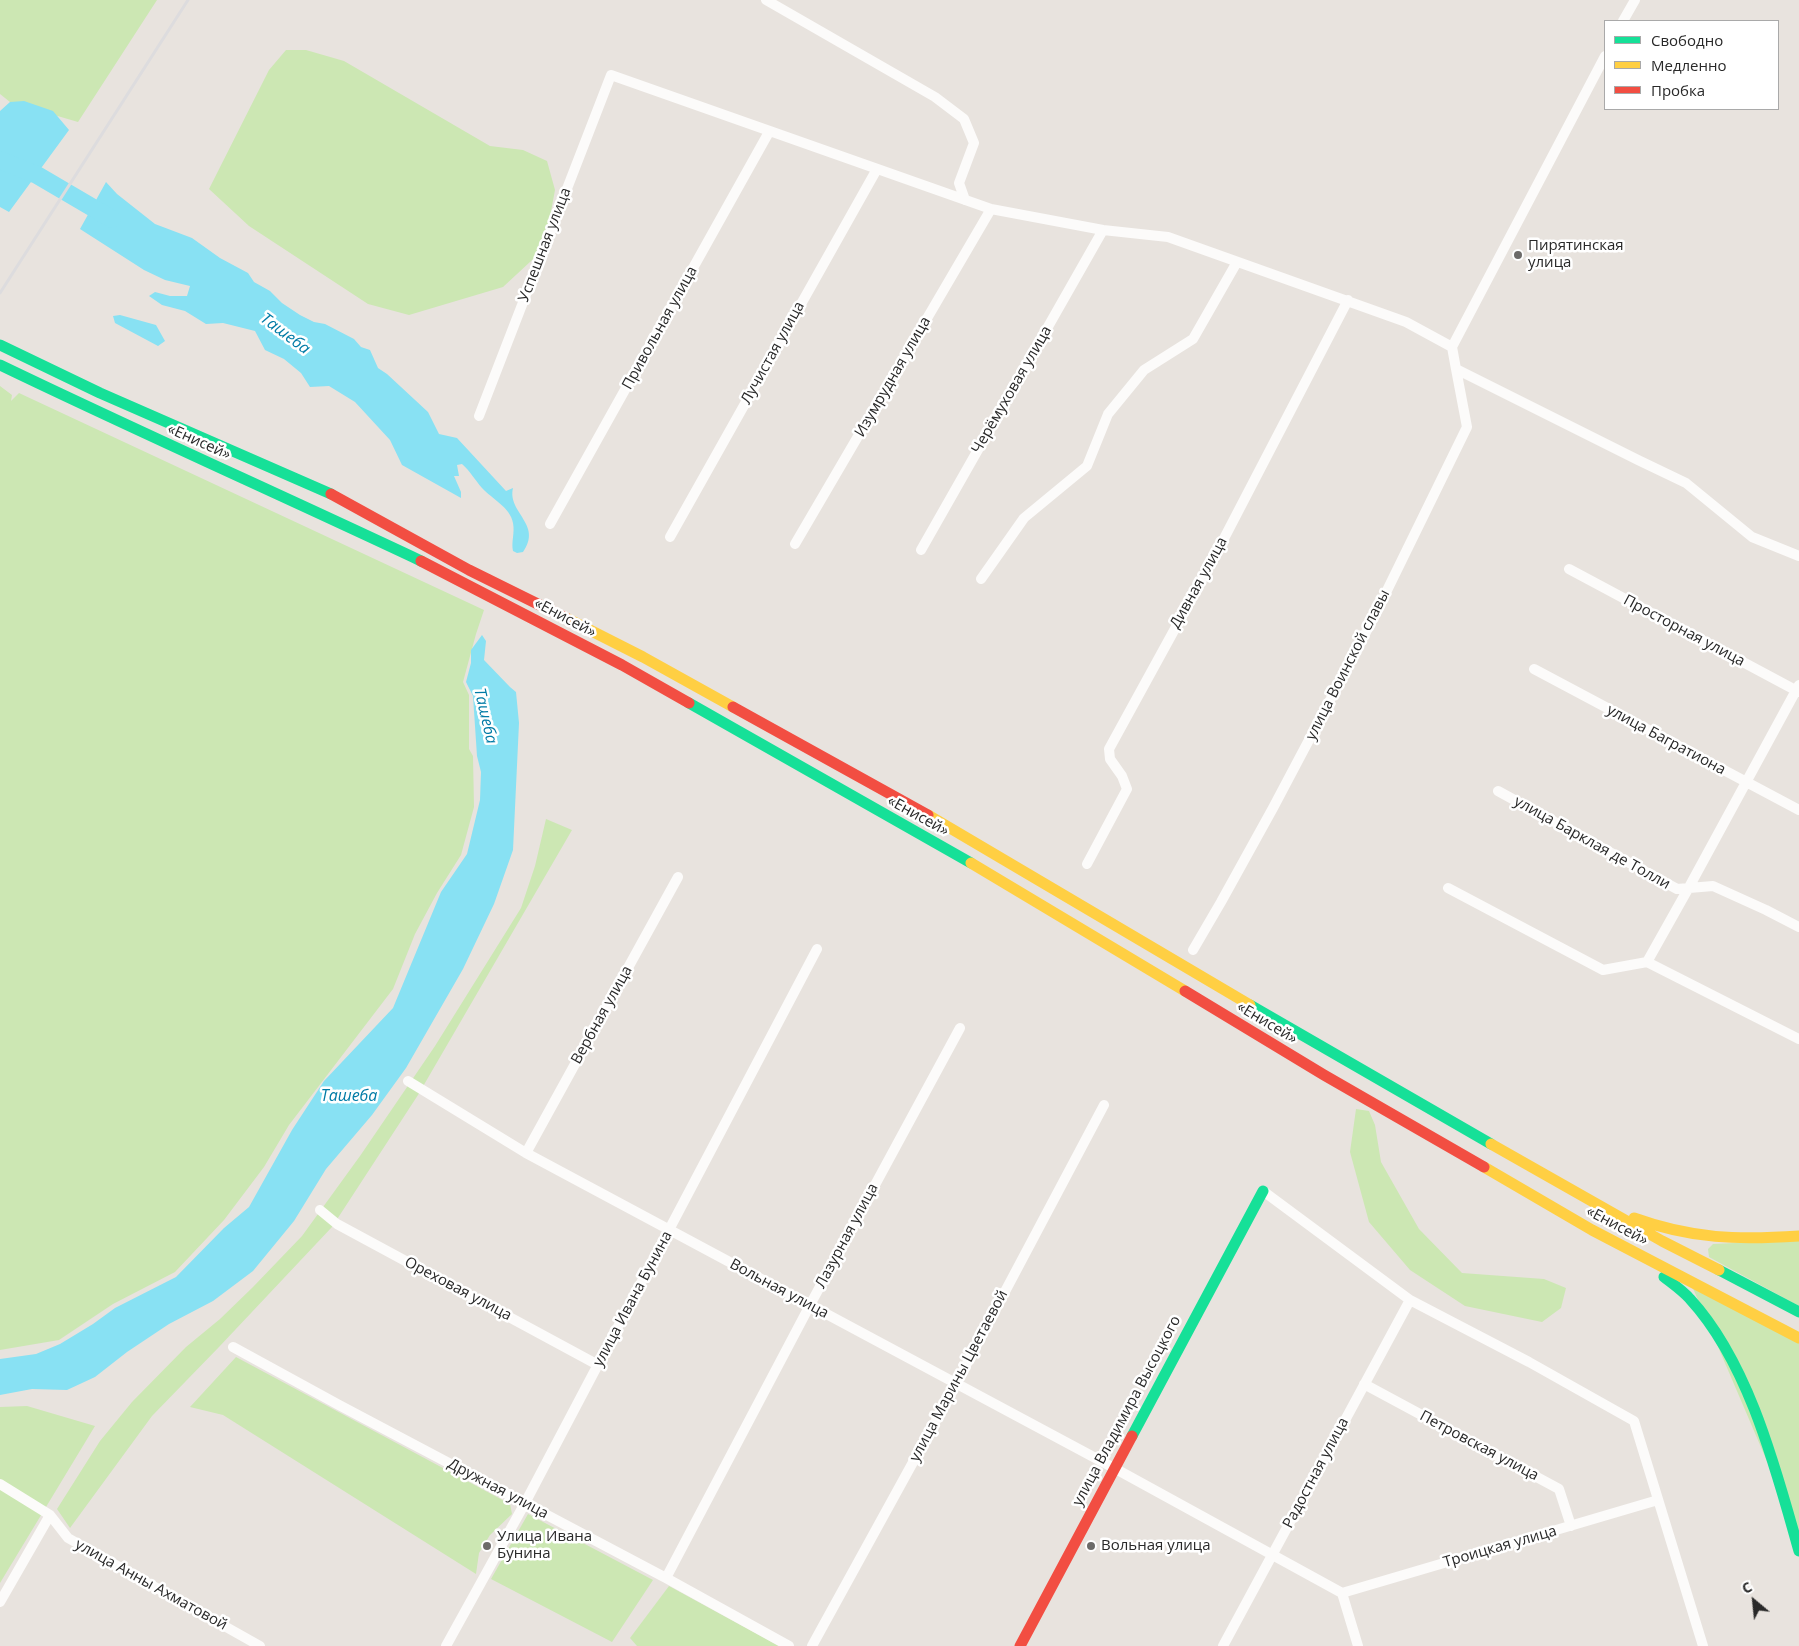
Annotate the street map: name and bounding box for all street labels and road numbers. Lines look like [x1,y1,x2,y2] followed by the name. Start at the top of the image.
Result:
[515,185,575,305] street label: Успешная улица
[619,263,701,393] street label: Привольная улица
[737,298,809,408] street label: Лучистая улица
[851,314,935,440] street label: Изумрудная улица
[968,323,1056,457] street label: Черёмуховая улица
[165,420,233,464] street label: «Енисей»
[1166,534,1232,632] street label: Дивная улица
[1302,587,1394,743] street label: улица Воинской славы
[1620,591,1748,671] street label: Просторная улица
[531,594,599,642] street label: «Енисей»
[1603,701,1729,779] street label: улица Багратиона
[884,792,952,840] street label: «Енисей»
[1511,793,1673,893] street label: улица Барклая де Толли
[568,963,636,1067] street label: Вербная улица
[1233,998,1301,1048] street label: «Енисей»
[812,1180,882,1292] street label: Лазурная улица
[1583,1202,1651,1250] street label: «Енисей»
[590,1228,676,1370] street label: улица Ивана Бунина
[401,1253,515,1325] street label: Ореховая улица
[726,1255,832,1323] street label: Вольная улица
[906,1287,1012,1465] street label: улица Марины Цветаевой
[1069,1313,1185,1509] street label: улица Владимира Высоцкого
[1416,1407,1542,1485] street label: Петровская улица
[1279,1415,1353,1531] street label: Радостная улица
[445,1455,551,1523] street label: Дружная улица
[1441,1522,1559,1572] street label: Троицкая улица
[72,1536,230,1634] street label: улица Анны Ахматовой

